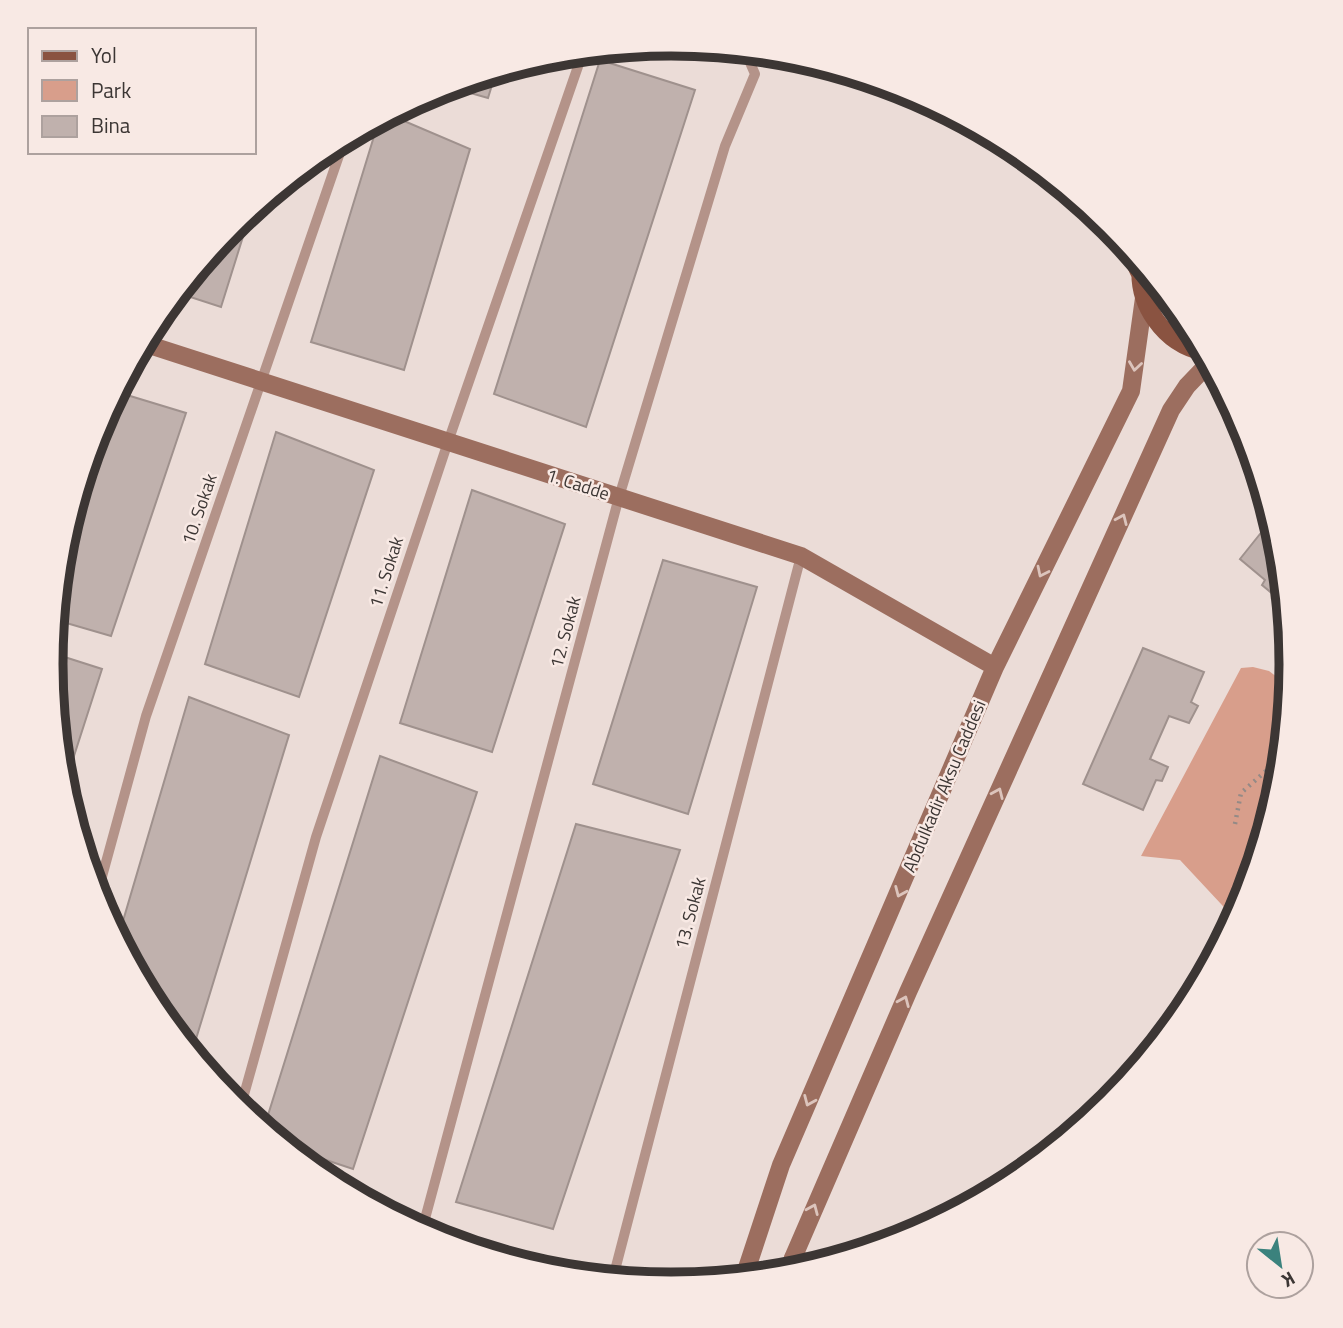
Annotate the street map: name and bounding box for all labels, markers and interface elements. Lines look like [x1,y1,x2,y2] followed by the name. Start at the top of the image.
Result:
[28,28,256,154] legend
[91,39,117,71] text: Yol
[91,74,131,106] text: Park
[91,109,131,141] text: Bina
[1127,360,1142,372] one-way arrow
[543,461,613,507] street label: 1. Cadde
[174,470,224,548] street label: 10. Sokak
[1114,514,1128,526] one-way arrow
[362,533,410,611] street label: 11. Sokak
[1036,565,1050,577] one-way arrow
[542,593,588,671] street label: 12. Sokak
[895,695,993,877] street label: Abdulkadir Aksu Caddesi
[989,788,1003,800] one-way arrow
[667,874,713,952] street label: 13. Sokak
[894,885,908,897] one-way arrow
[896,995,910,1008] one-way arrow
[804,1094,818,1106] one-way arrow
[805,1204,819,1216] one-way arrow
[1245,1230,1315,1300] north arrow
[1277,1265,1301,1296] text: K

